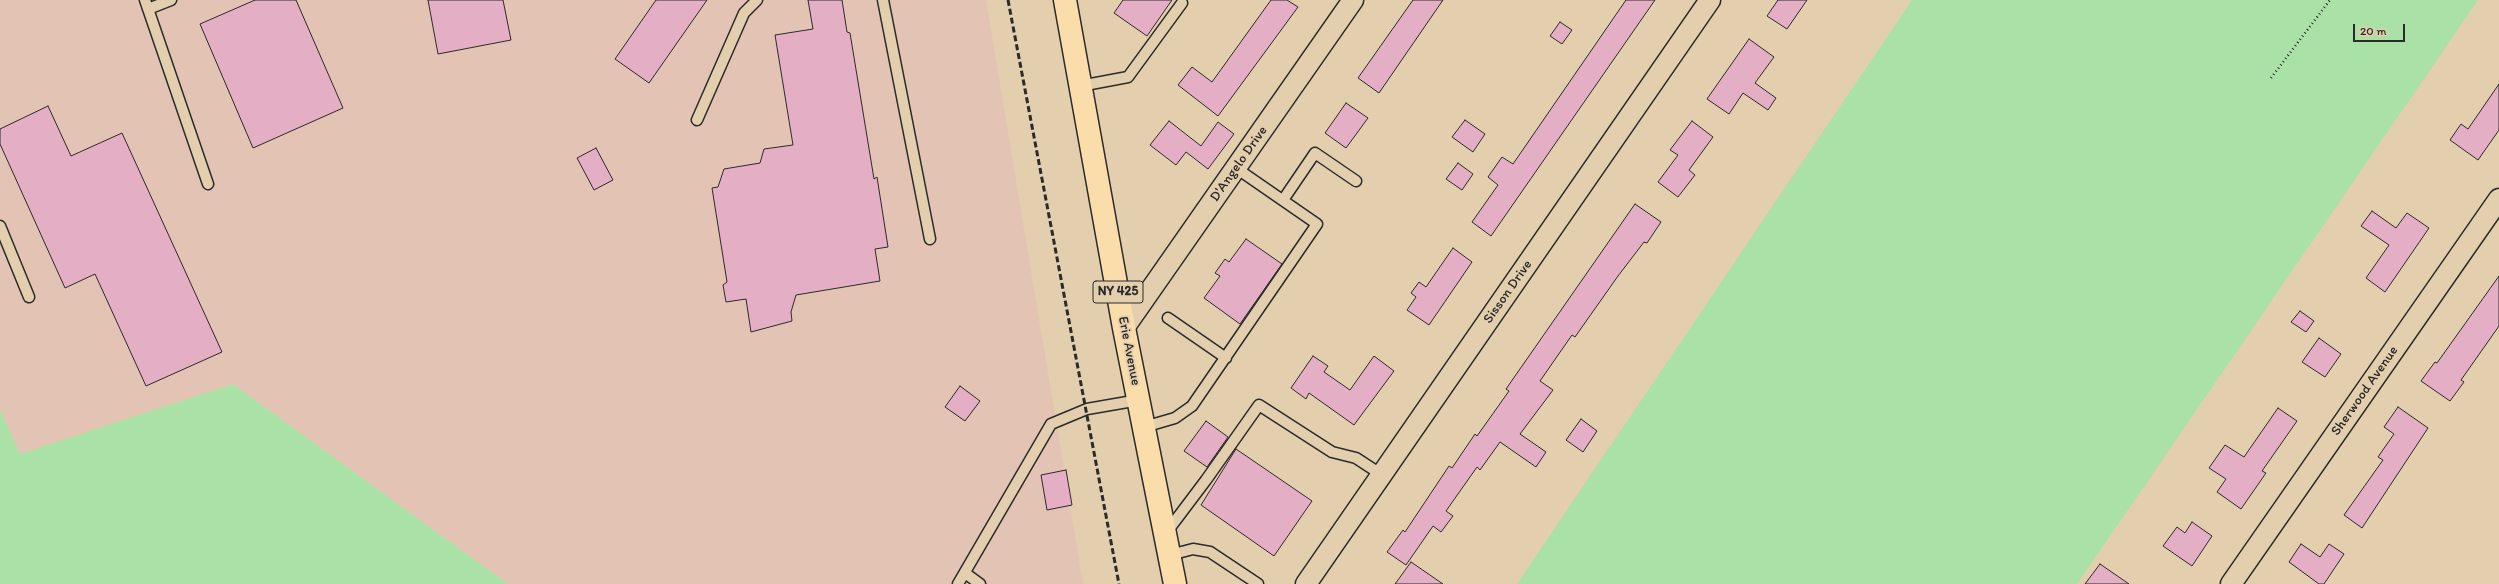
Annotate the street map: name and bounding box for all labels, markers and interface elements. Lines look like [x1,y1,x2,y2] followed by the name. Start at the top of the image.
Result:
[2355,16,2407,42] scale bar
[2360,24,2387,38] text: 20 m
[1207,123,1271,205] street label: D'Angelo Drive
[1480,257,1536,327] street label: Sisson Drive
[1093,281,1143,303] road number: NY 425
[1114,315,1144,387] street label: Erie Avenue
[2328,343,2402,439] street label: Sherwood Avenue

